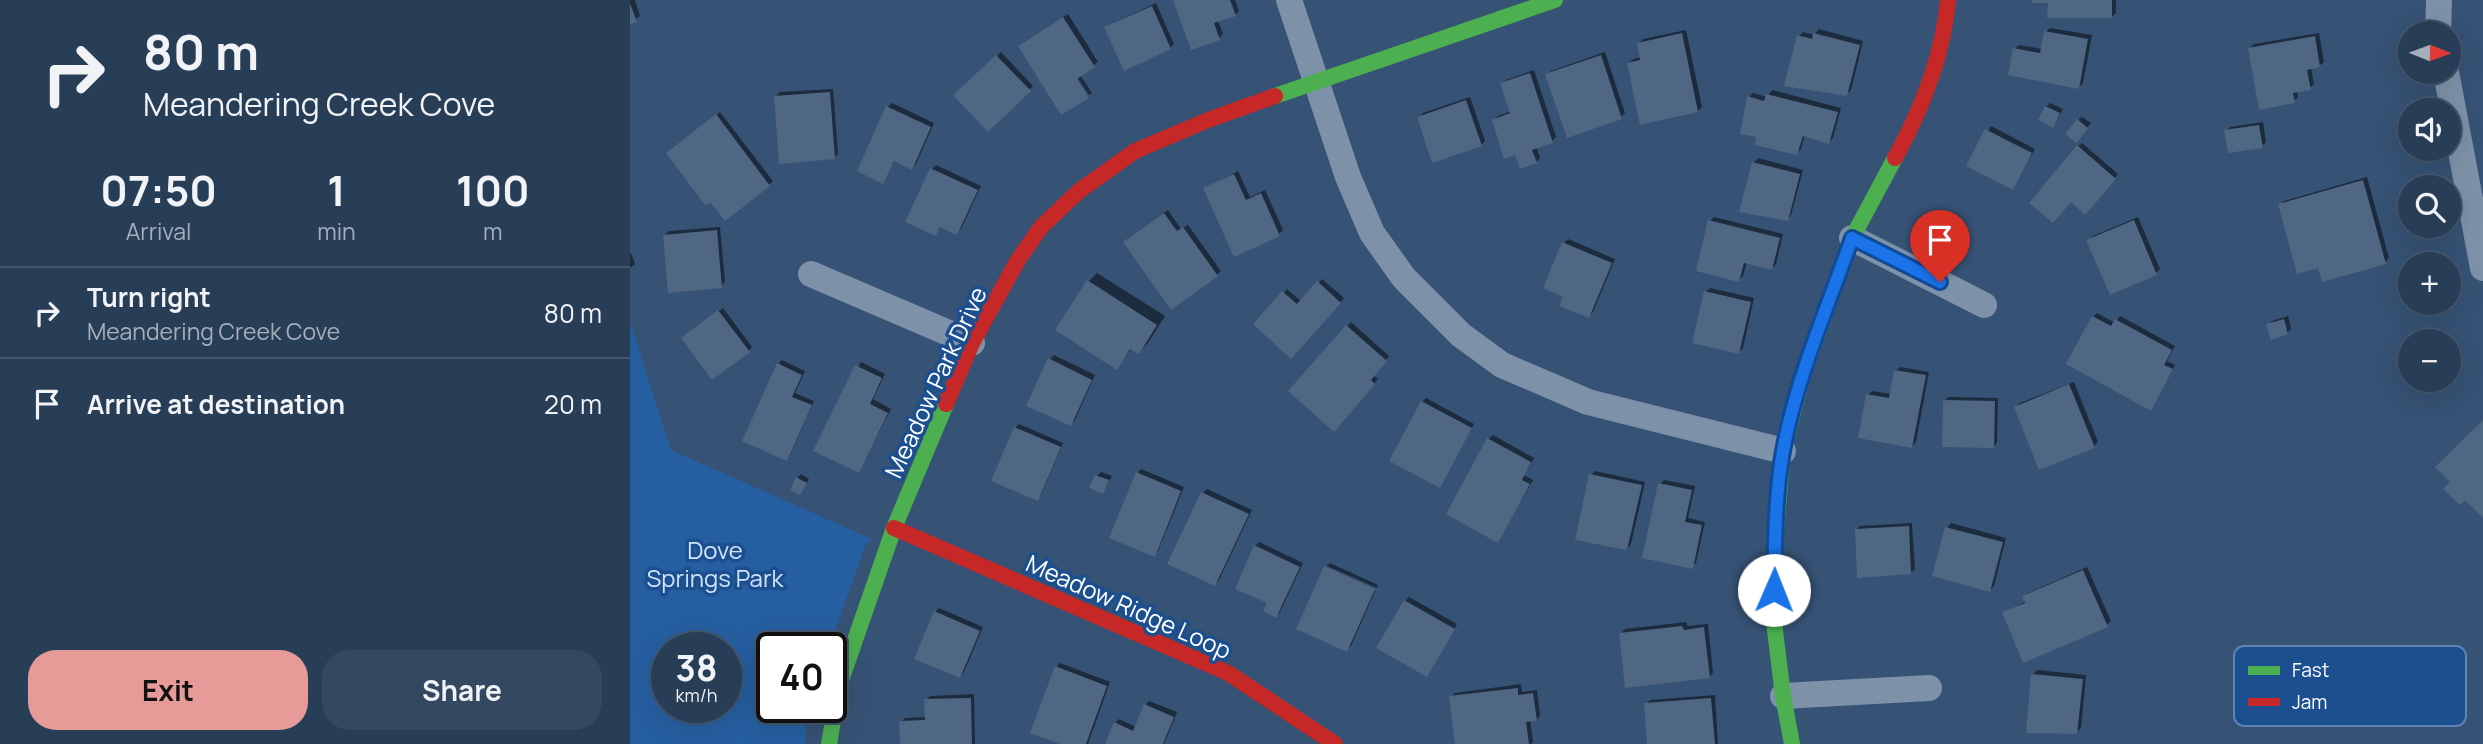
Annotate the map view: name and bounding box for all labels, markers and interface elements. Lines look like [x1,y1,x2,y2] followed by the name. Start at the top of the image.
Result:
[143,18,259,85] text: 80 m
[2398,21,2460,84] north arrow
[2398,21,2461,392] map controls
[28,28,119,119] icon: right
[143,82,495,126] text: Meandering Creek Cove
[2398,98,2461,161] button: sound
[100,161,217,219] text: 07:50
[327,161,346,219] text: 1
[456,161,530,219] text: 100
[2398,175,2461,238] button: search
[1910,210,1970,282] pin
[126,215,191,247] text: Arrival
[317,215,356,247] text: min
[483,215,503,247] text: m
[1921,221,1959,259] icon: arrive
[2398,252,2461,315] button: +
[87,279,211,315] text: Turn right
[876,281,994,483] street label: Meadow Park Drive
[28,294,66,332] icon: right
[544,295,602,331] text: 80 m
[87,315,340,347] text: Meandering Creek Cove
[2398,329,2461,392] button: −
[28,385,66,423] icon: arrive
[87,386,345,422] text: Arrive at destination
[544,386,602,422] text: 20 m
[647,533,785,594] park label: Dove Springs Park
[1021,546,1237,666] street label: Meadow Ridge Loop
[1737,553,1811,627] position arrow
[756,632,847,723] speed limit sign: 40
[676,644,717,692] text: 38
[2234,646,2466,726] legend
[28,650,308,730] button: Exit
[322,650,602,730] button: Share
[2292,657,2329,683] text: Fast
[676,683,717,707] text: km/h
[2292,689,2327,715] text: Jam

